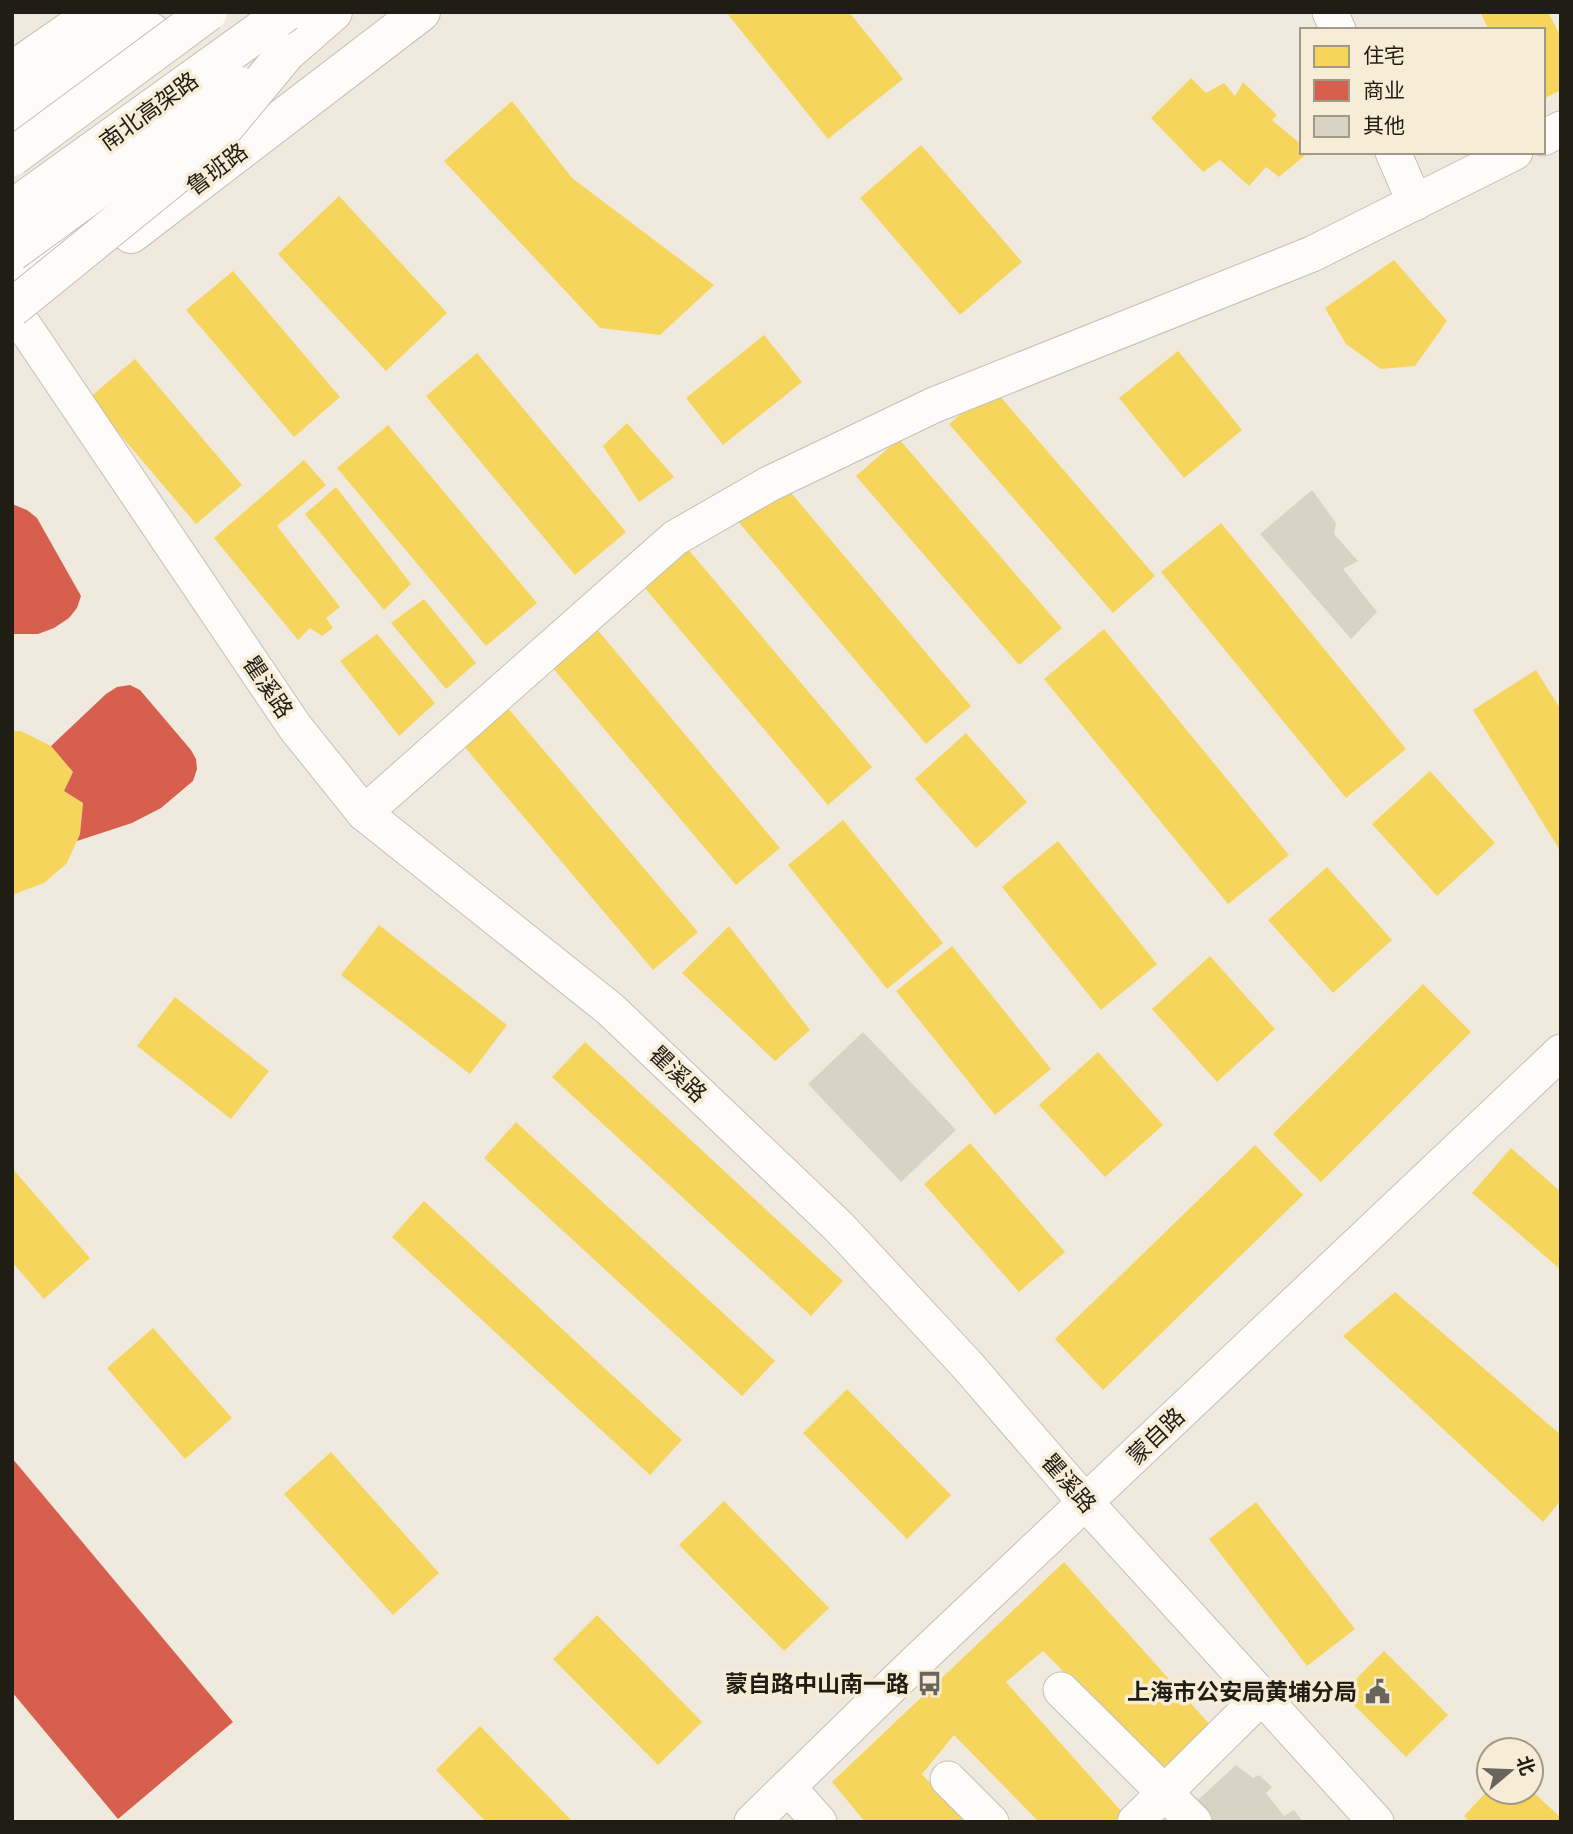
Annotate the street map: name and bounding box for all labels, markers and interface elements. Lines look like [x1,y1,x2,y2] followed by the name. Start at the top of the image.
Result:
[1300,28,1545,154] legend
[1363,43,1405,68] text: 住宅
[94,66,204,156] street label: 南北高架路
[1363,78,1405,103] text: 商业
[1363,113,1405,138] text: 其他
[181,137,253,201] street label: 鲁班路
[237,651,299,723] street label: 瞿溪路
[643,1040,713,1108] street label: 瞿溪路
[1121,1402,1191,1470] street label: 蒙自路
[1036,1448,1102,1518] street label: 瞿溪路
[725,1670,909,1698] place label: 蒙自路中山南一路
[915,1670,943,1698] bus stop icon: 蒙自路中山南一路
[1127,1678,1357,1706] place label: 上海市公安局黄埔分局
[1363,1678,1391,1706] public building icon: 上海市公安局黄埔分局
[1475,1736,1545,1806] north arrow
[1512,1753,1540,1778] text: 北

